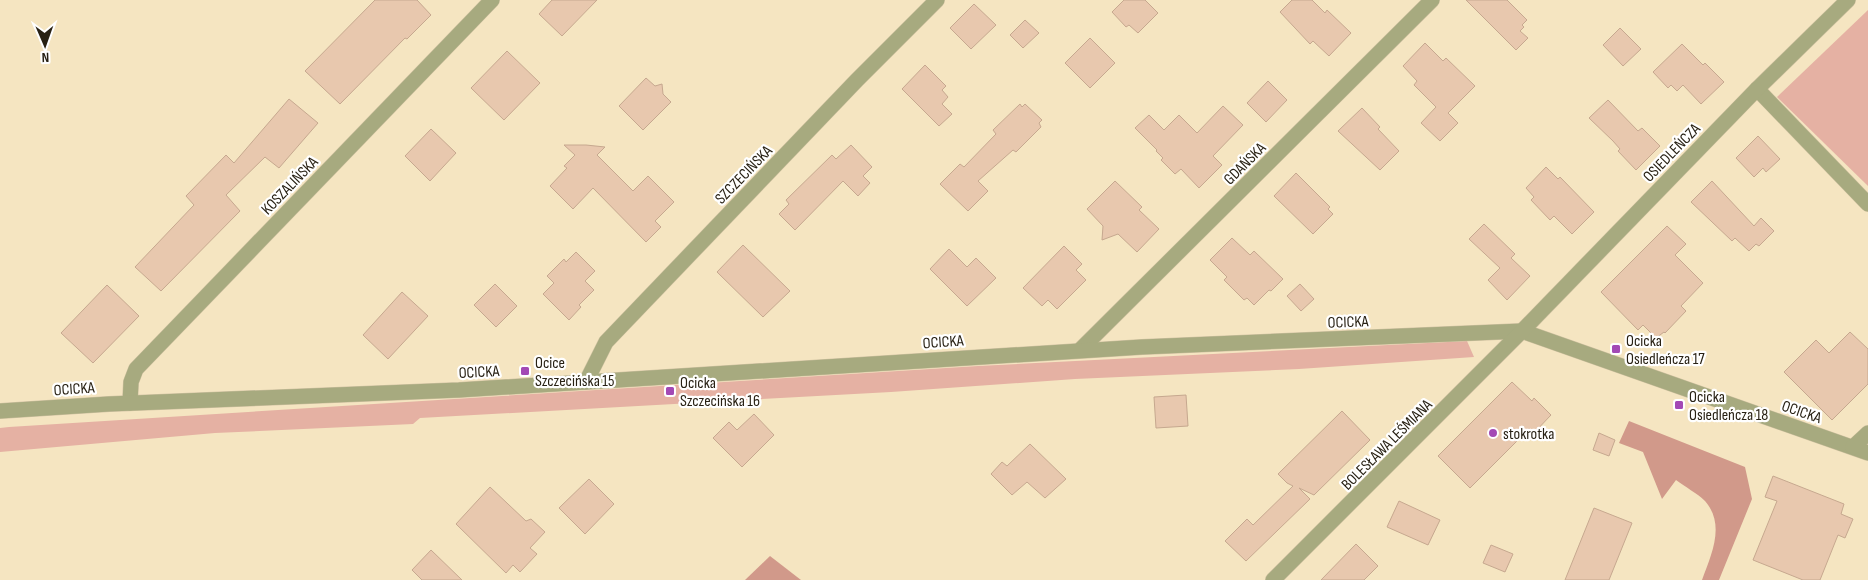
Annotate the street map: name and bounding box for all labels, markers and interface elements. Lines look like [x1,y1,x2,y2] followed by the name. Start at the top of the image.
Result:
[20,20,70,70] north arrow
[41,49,49,66] text: N
[1639,120,1705,186] street label: OSIEDLEŃCZA
[1220,139,1270,189] street label: GDAŃSKA
[711,142,777,208] street label: SZCZECIŃSKA
[258,153,323,219] street label: KOSZALIŃSKA
[1327,312,1369,333] street label: OCICKA
[922,332,964,353] street label: OCICKA
[1626,332,1705,369] place label: Ocicka Osiedleńcza 17
[1610,343,1622,355] marker: Ocicka Osiedleńcza 17
[535,354,614,391] place label: Ocice Szczecińska 15
[458,362,500,383] street label: OCICKA
[519,365,531,377] marker: Ocice Szczecińska 15
[680,374,760,411] place label: Ocicka Szczecińska 16
[53,379,95,400] street label: OCICKA
[664,385,676,397] marker: Ocicka Szczecińska 16
[1689,388,1768,425] place label: Ocicka Osiedleńcza 18
[1338,396,1436,494] street label: BOLESŁAWA LEŚMIANA
[1779,397,1824,428] street label: OCICKA
[1673,399,1685,411] marker: Ocicka Osiedleńcza 18
[1503,425,1554,444] place label: stokrotka
[1487,427,1499,439] marker: stokrotka

